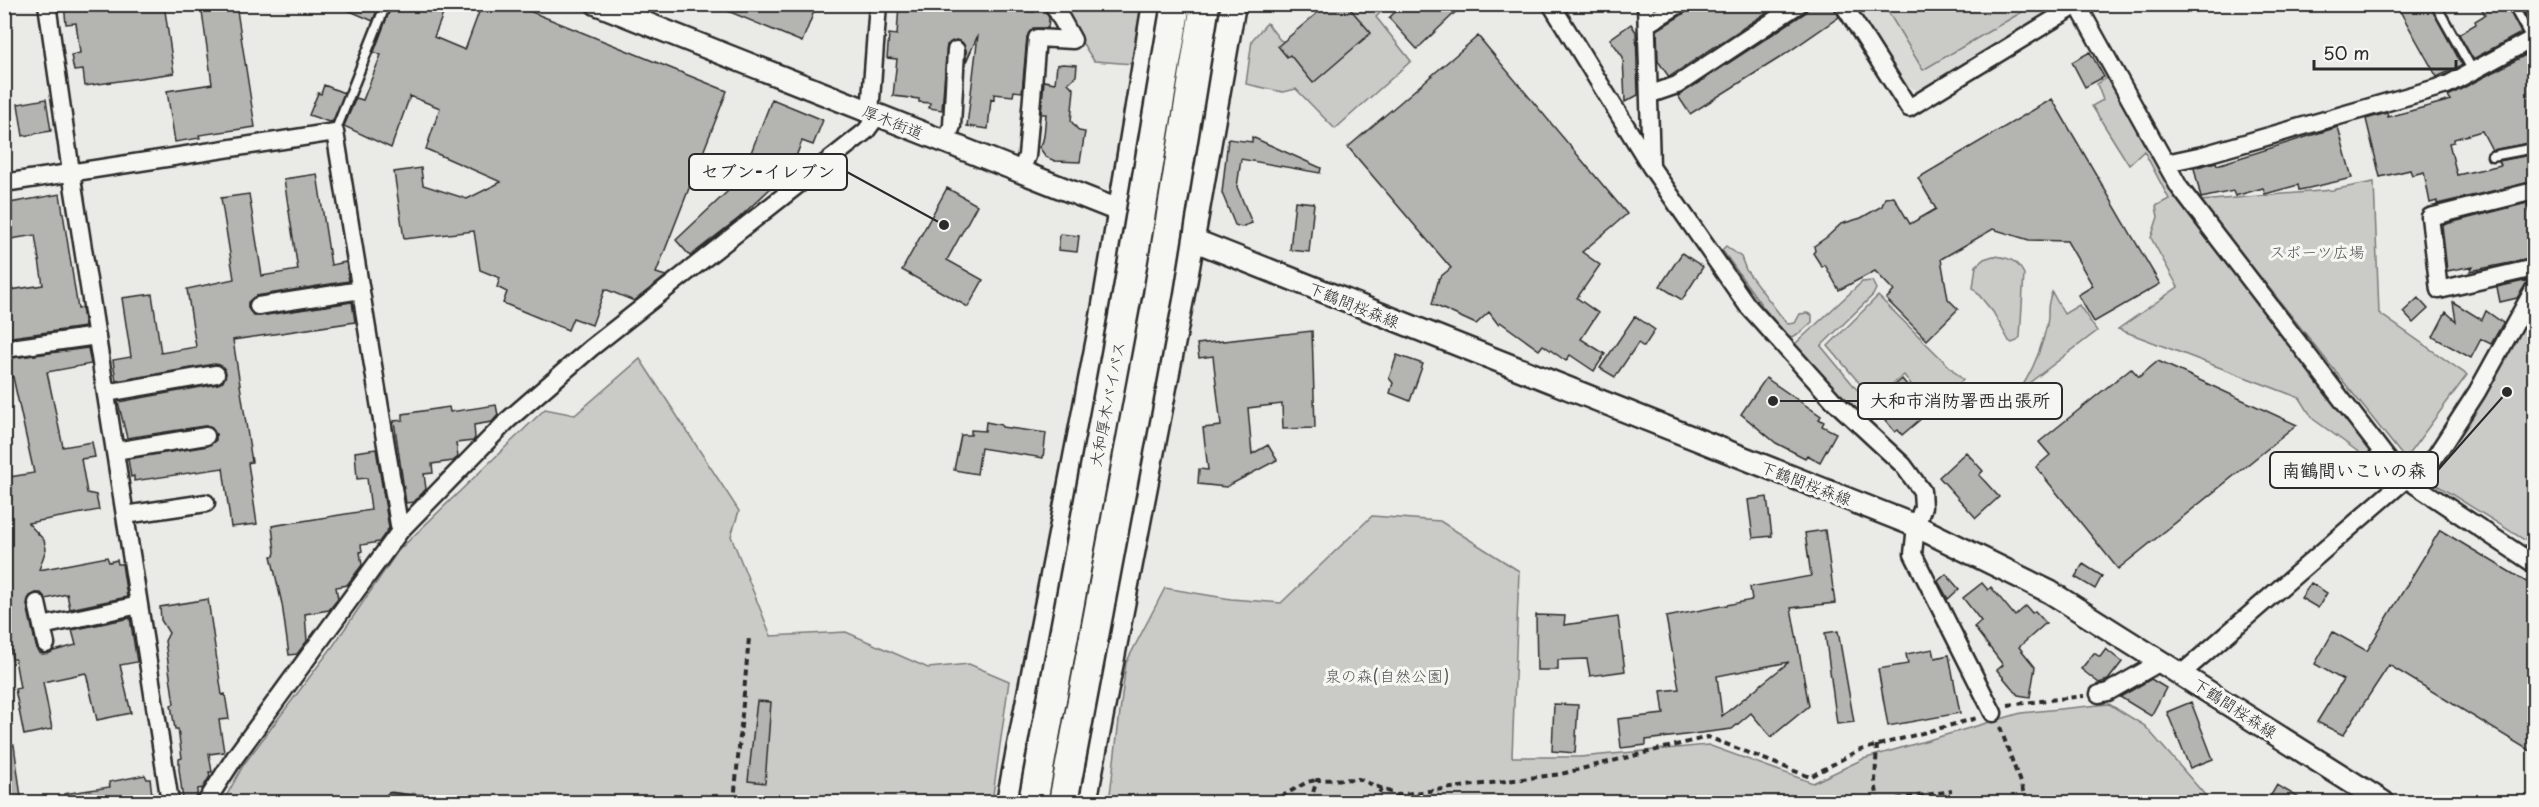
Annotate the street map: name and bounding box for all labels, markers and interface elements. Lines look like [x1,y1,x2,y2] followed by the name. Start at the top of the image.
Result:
[2314,33,2456,71] scale bar
[2323,39,2370,66] text: 50 m
[859,98,928,144] street label: 厚木街道
[689,154,847,190] callout: セブン-イレブン
[701,157,835,184] text: セブン-イレブン
[2269,239,2365,263] park label: スポーツ広場
[1305,275,1403,333] street label: 下鶴間桜森線
[1082,339,1130,469] street label: 大和厚木バイパス
[1858,383,2062,419] callout: 大和市消防署西出張所
[1870,386,2050,413] text: 大和市消防署西出張所
[2270,452,2438,488] callout: 南鶴間いこいの森
[1757,454,1855,510] street label: 下鶴間桜森線
[2282,456,2426,483] text: 南鶴間いこいの森
[1325,663,1449,687] park label: 泉の森(自然公園)
[2189,671,2282,743] street label: 下鶴間桜森線

